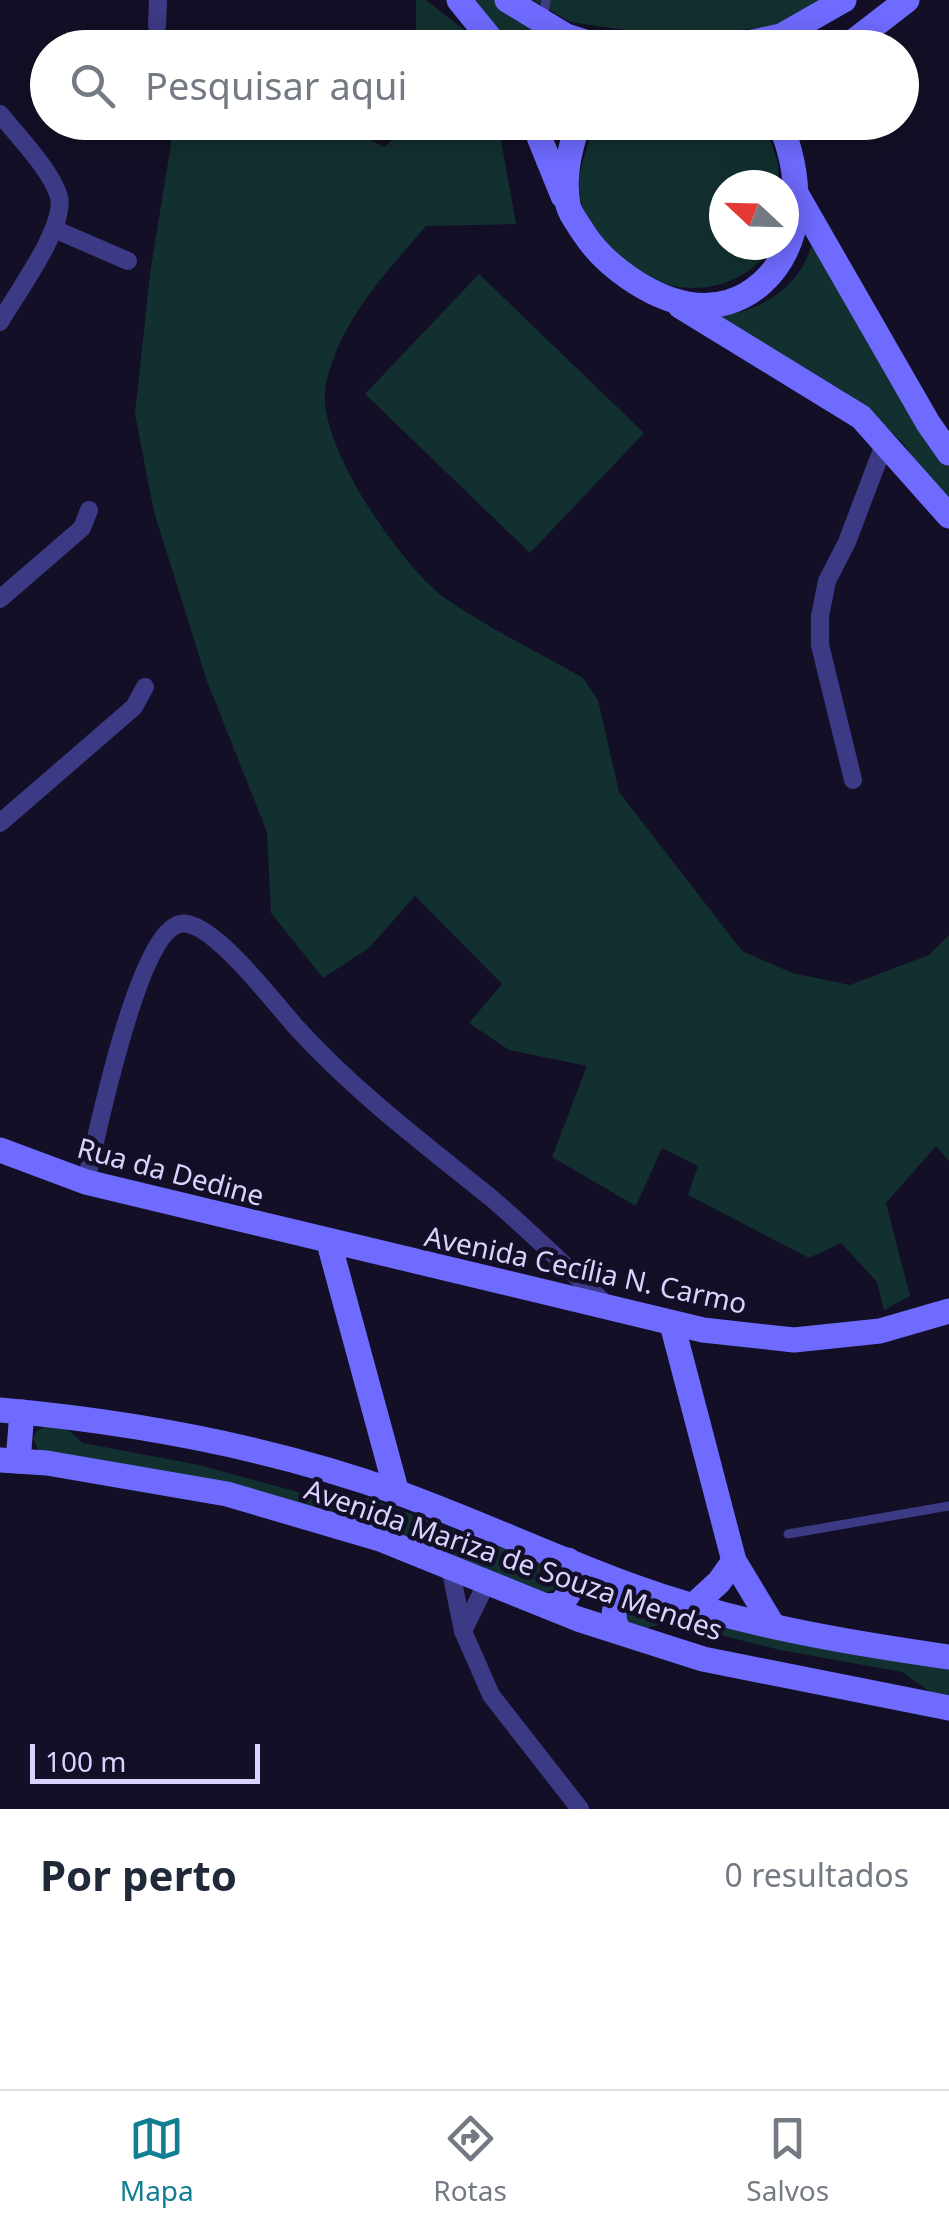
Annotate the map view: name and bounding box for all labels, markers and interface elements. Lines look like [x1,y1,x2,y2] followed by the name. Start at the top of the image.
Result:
[30,30,919,140] search box
[65,58,120,113] icon: search
[145,59,407,111] text: Pesquisar aqui
[709,170,799,260] north arrow
[73,1128,269,1214] street label: Rua da Dedine
[421,1216,751,1322] street label: Avenida Cecília N. Carmo
[300,1469,728,1649] street label: Avenida Mariza de Souza Mendes
[30,1739,260,1784] scale bar
[45,1742,127,1780] text: 100 m
[40,1846,237,1903] text: Por perto
[725,1853,909,1896] text: 0 resultados
[120,2111,194,2209] tab: Mapa
[433,2111,507,2209] tab: Rotas
[746,2111,829,2209] tab: Salvos

